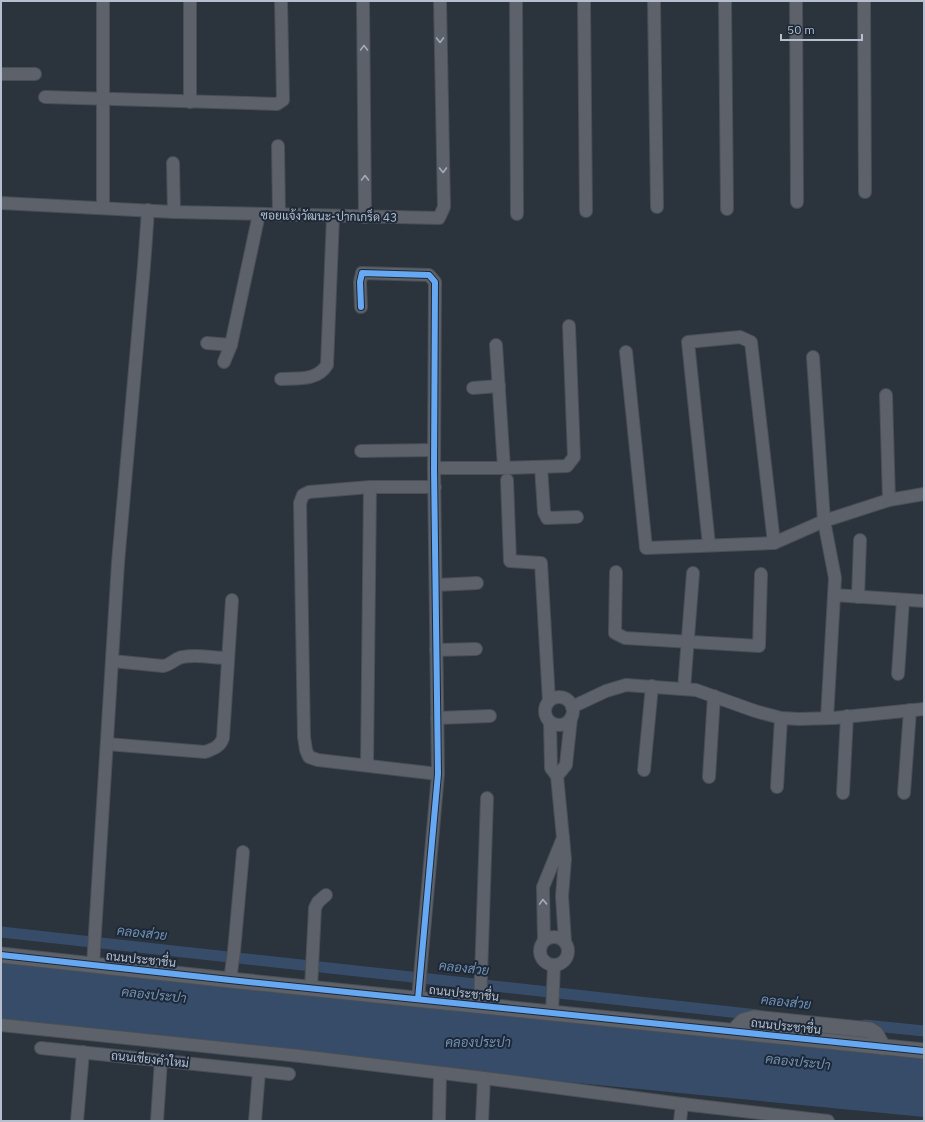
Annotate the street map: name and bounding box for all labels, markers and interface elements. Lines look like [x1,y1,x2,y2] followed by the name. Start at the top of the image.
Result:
[781,16,862,42] scale bar
[787,22,815,37] text: 50 m
[436,37,445,43] one-way arrow
[360,45,368,51] one-way arrow
[439,167,447,173] one-way arrow
[361,175,369,181] one-way arrow
[261,206,397,225] street label: ซอยแจ้งวัฒนะ-ปากเกร็ด 43
[539,899,547,905] one-way arrow
[116,922,169,944] water label: คลองส่วย
[105,945,177,970] street label: ถนนประชาชื่น
[438,957,491,979] water label: คลองส่วย
[428,979,500,1004] street label: ถนนประชาชื่น
[121,983,187,1007] water label: คลองประปา
[760,991,813,1013] water label: คลองส่วย
[750,1012,822,1037] street label: ถนนประชาชื่น
[445,1034,511,1051] water label: คลองประปา
[110,1047,190,1071] street label: ถนนเชียงคำใหม่
[765,1050,831,1074] water label: คลองประปา

